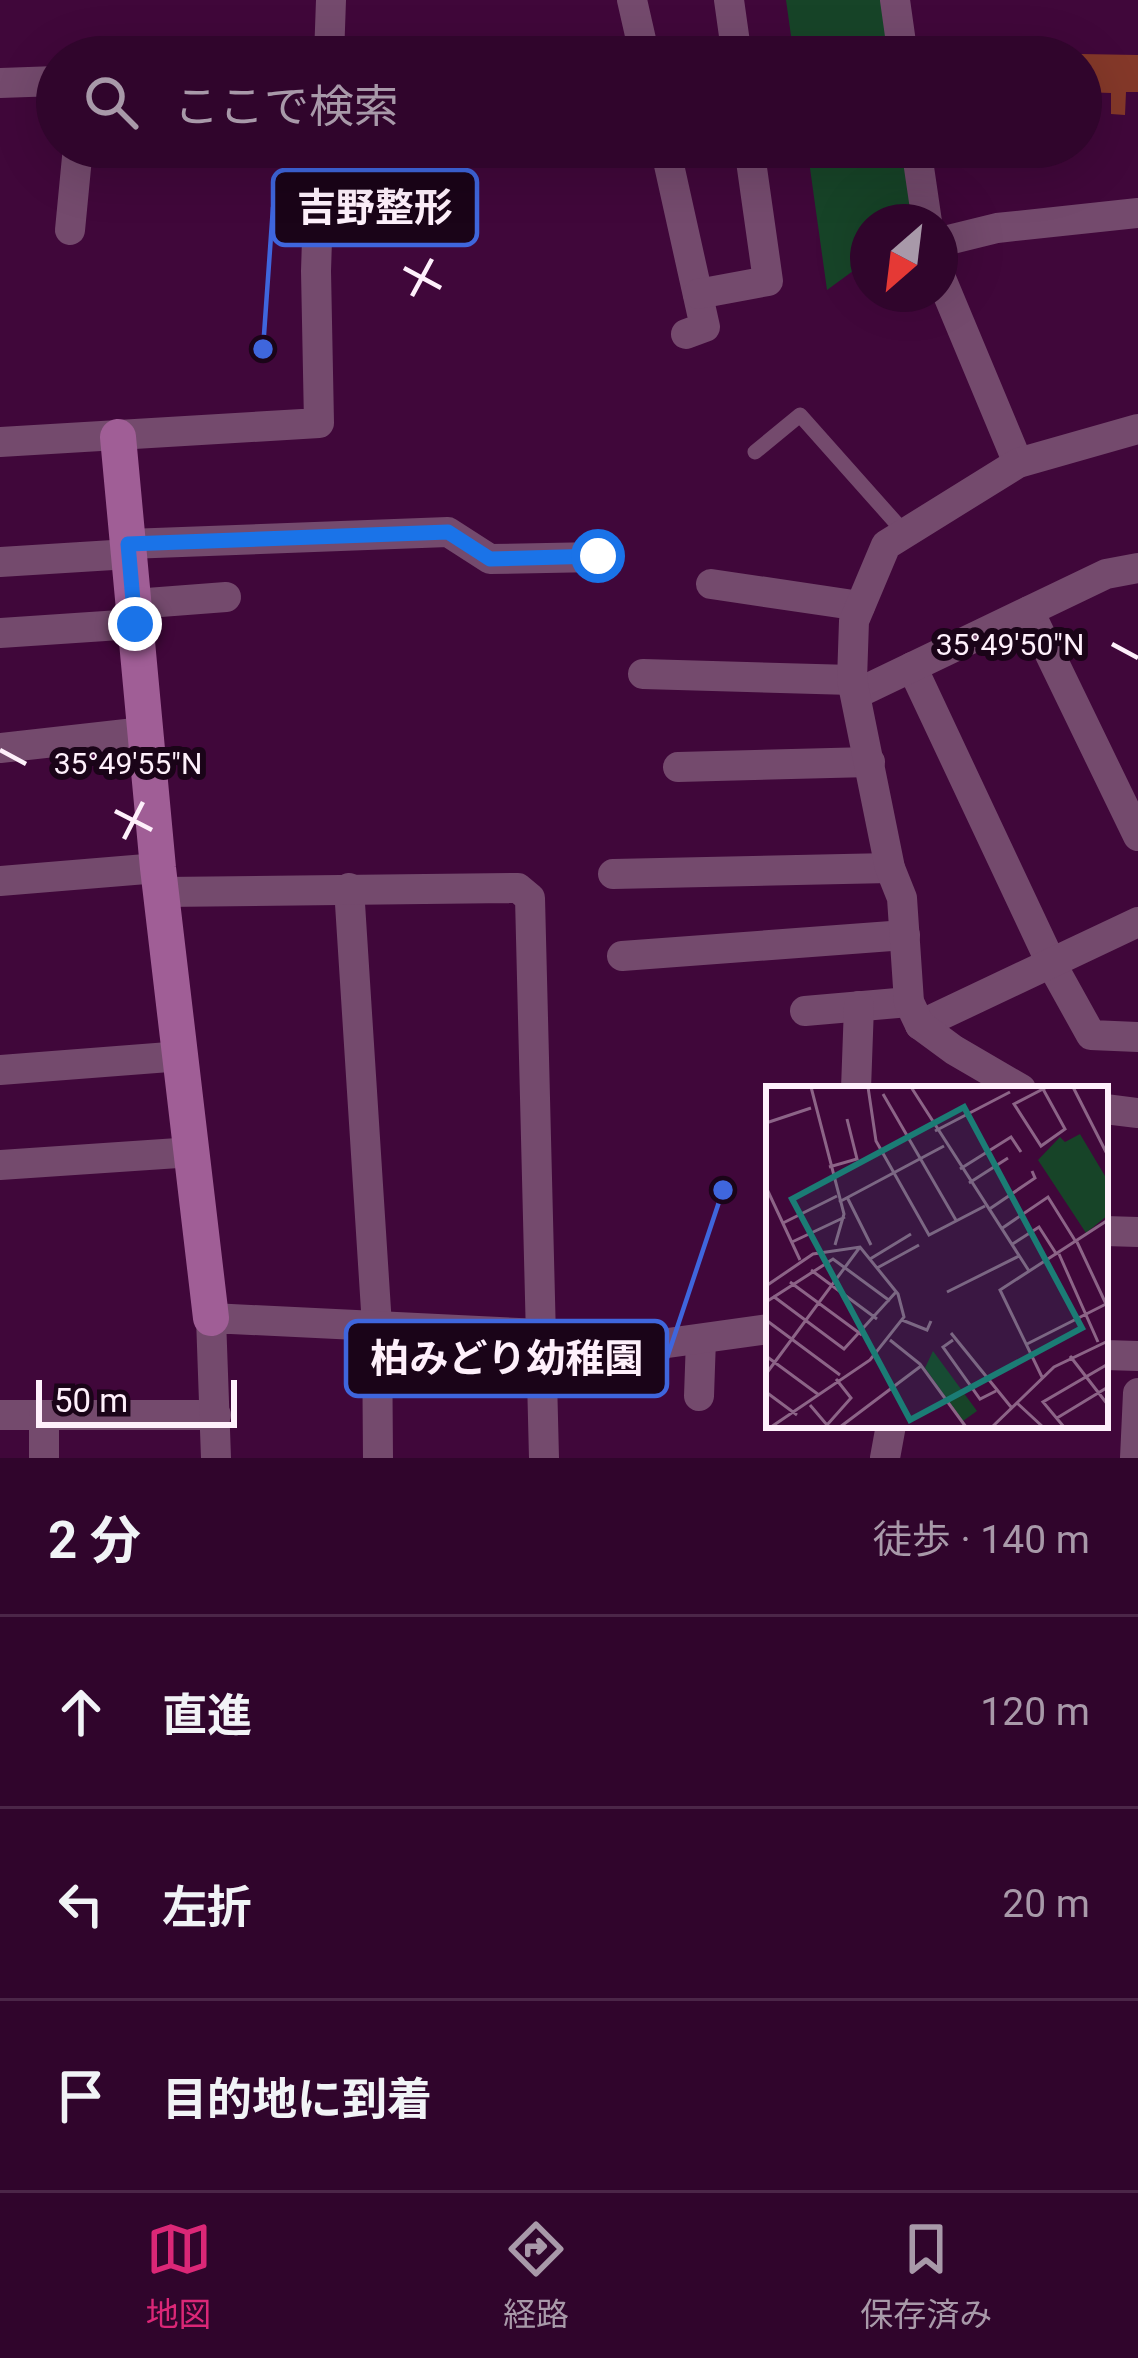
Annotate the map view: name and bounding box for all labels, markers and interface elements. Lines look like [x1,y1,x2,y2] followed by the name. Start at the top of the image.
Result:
[36,36,1102,168] search box
[78,69,144,135] icon: search
[174,80,399,133] text: ここで検索
[273,170,477,245] callout: 吉野整形
[297,185,453,231] text: 吉野整形
[850,204,958,312] north arrow
[571,529,625,583] route start
[108,597,162,651] route end
[936,627,1084,662] text: 35°49'50"N
[54,746,202,781] text: 35°49'55"N
[766,1086,1108,1428] inset map
[346,1321,667,1396] callout: 柏みどり幼稚園
[370,1336,644,1382] text: 柏みどり幼稚園
[36,1374,237,1427] scale bar
[54,1381,128,1420] text: 50 m
[48,1511,141,1570] text: 2 分
[873,1517,1090,1563] text: 徒歩 · 140 m
[48,1679,114,1745] icon: ahead
[162,1689,252,1742] text: 直進
[980,1689,1090,1735] text: 120 m
[48,1871,114,1937] icon: left
[162,1881,252,1934] text: 左折
[1002,1881,1090,1927] text: 20 m
[48,2063,114,2129] icon: arrive
[162,2073,432,2126] text: 目的地に到着
[146,2216,212,2336] tab: 地図
[503,2216,569,2336] tab: 経路
[860,2216,992,2336] tab: 保存済み

